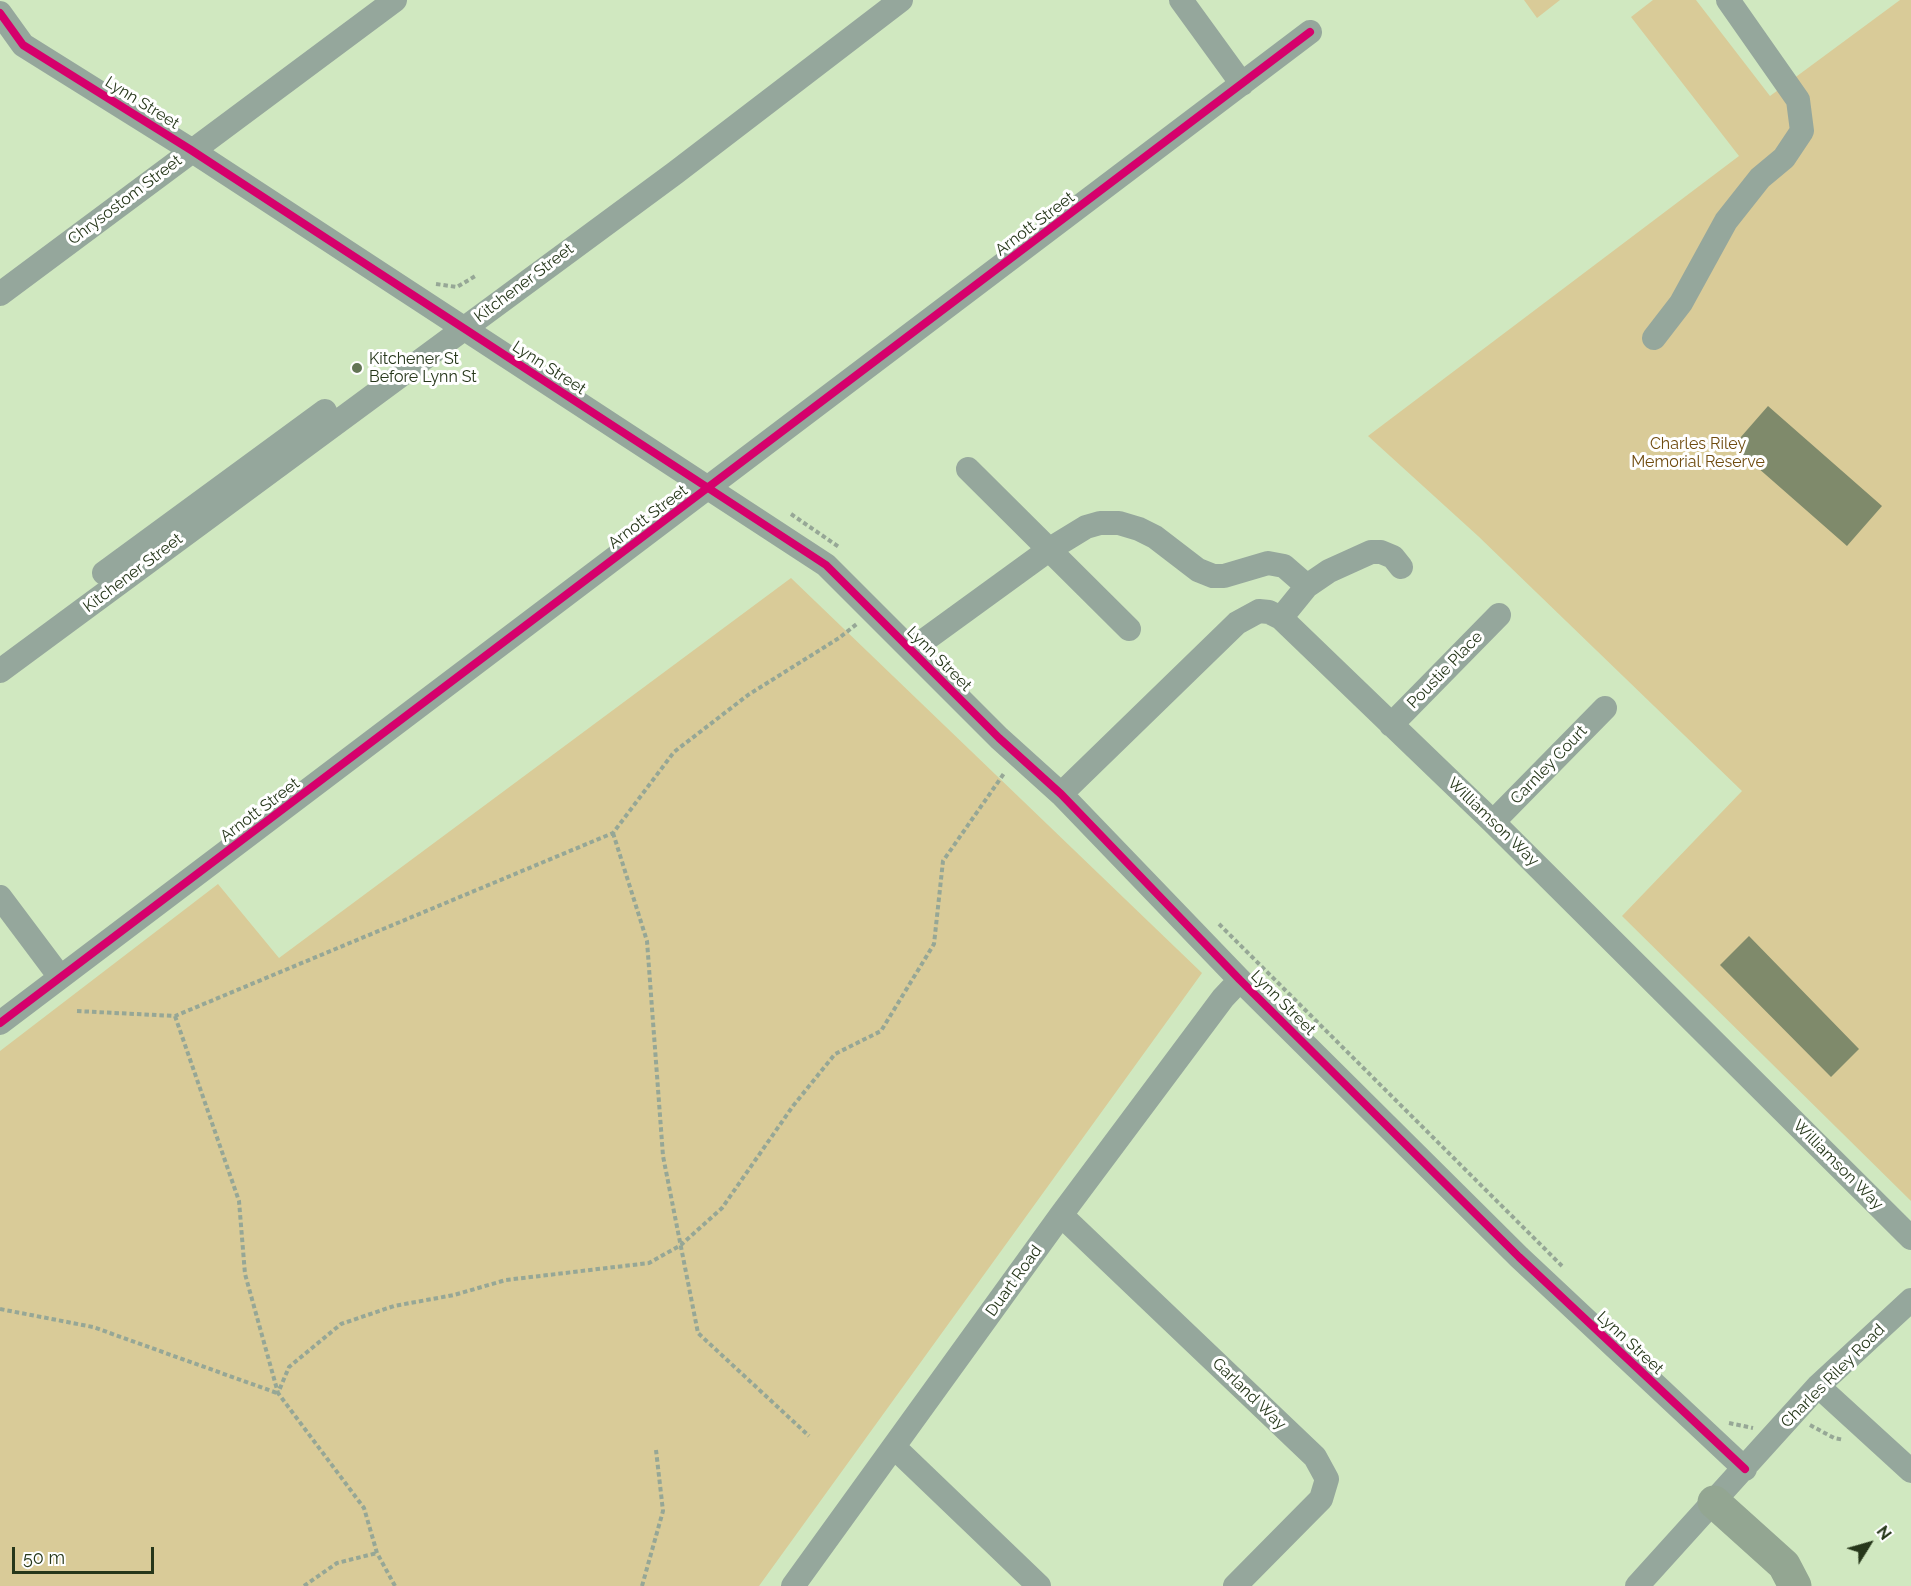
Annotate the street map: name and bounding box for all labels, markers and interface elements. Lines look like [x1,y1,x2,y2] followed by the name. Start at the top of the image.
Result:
[101,73,183,133] street label: Lynn Street
[64,151,186,249] street label: Chrysostom Street
[992,188,1078,260] street label: Arnott Street
[471,239,577,327] street label: Kitchener Street
[509,337,589,399] street label: Lynn Street
[369,349,477,387] place label: Kitchener St Before Lynn St
[350,361,364,375] marker: Kitchener St Before Lynn St
[1631,434,1765,472] park label: Charles Riley Memorial Reserve
[605,481,691,553] street label: Arnott Street
[80,529,186,617] street label: Kitchener Street
[903,623,975,695] street label: Lynn Street
[1403,627,1487,713] street label: Poustie Place
[1507,722,1591,808] street label: Carnley Court
[217,774,303,846] street label: Arnott Street
[1443,774,1543,870] street label: Williamson Way
[1247,967,1319,1039] street label: Lynn Street
[1789,1116,1887,1214] street label: Williamson Way
[982,1242,1046,1320] street label: Duart Road
[1593,1307,1667,1379] street label: Lynn Street
[1777,1320,1889,1432] street label: Charles Riley Road
[1208,1354,1290,1434] street label: Garland Way
[1839,1514,1899,1574] north arrow
[1873,1522,1895,1543] text: N
[15,1535,158,1573] scale bar
[23,1547,65,1568] text: 50 m

